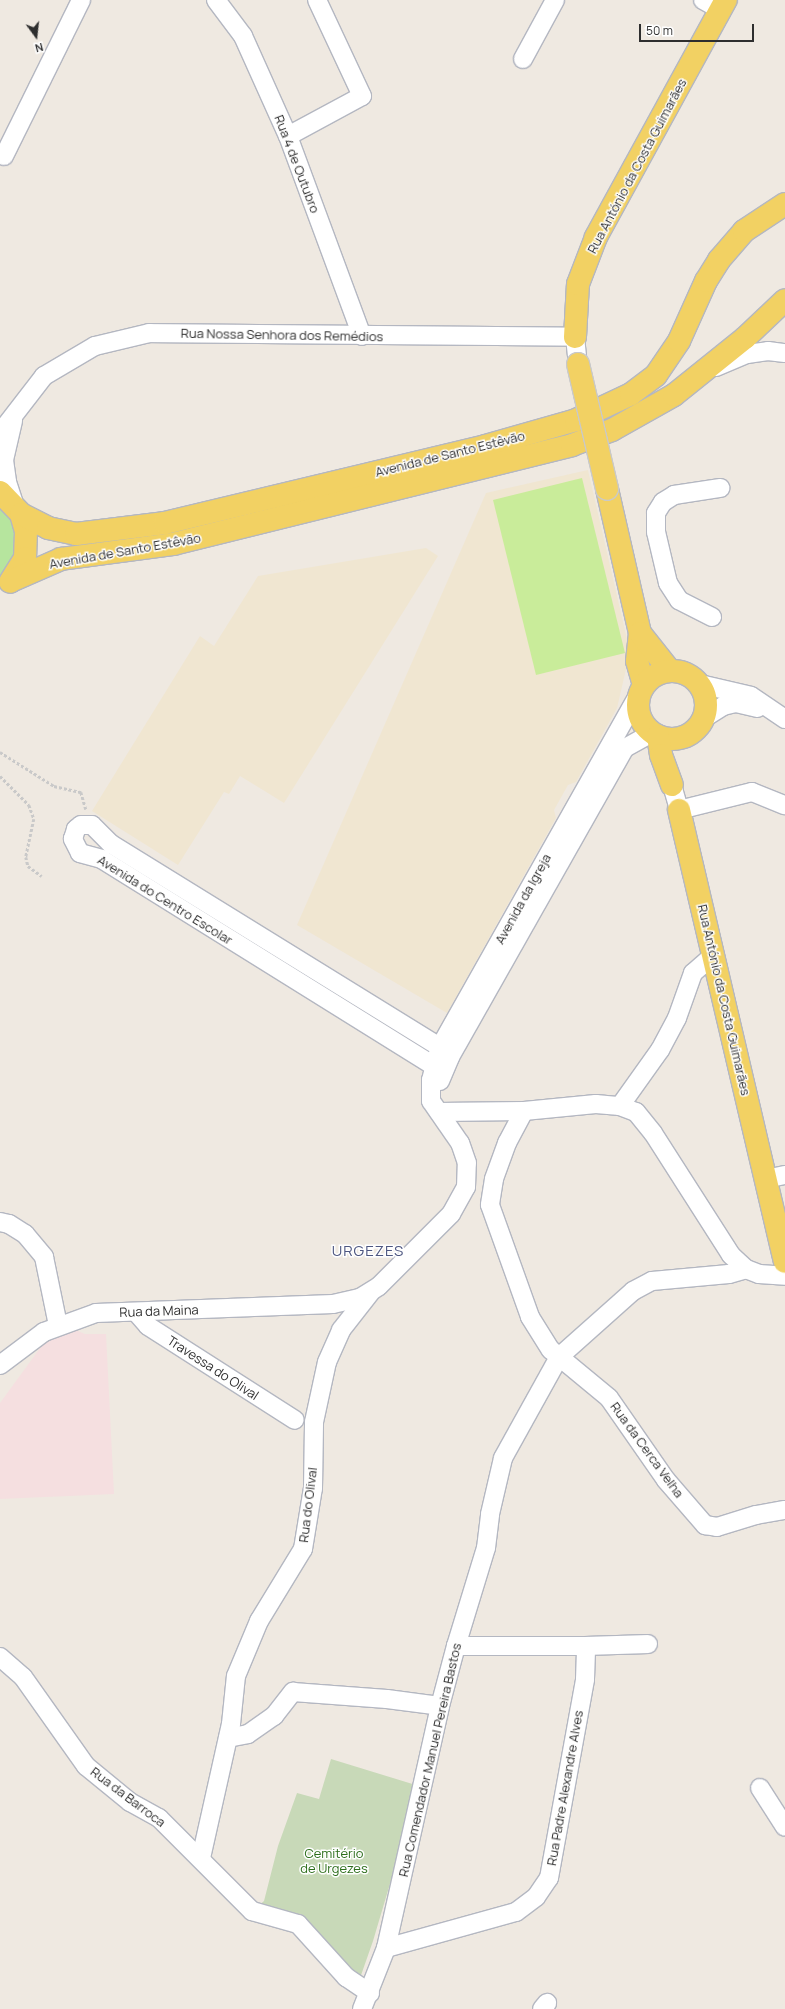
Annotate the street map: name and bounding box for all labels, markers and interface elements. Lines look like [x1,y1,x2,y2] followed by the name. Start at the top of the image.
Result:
[16,16,56,56] north arrow
[641,16,756,42] scale bar
[646,22,673,39] text: 50 m
[33,40,45,56] text: N
[584,76,690,256] street label: Rua António da Costa Guimarães
[271,113,323,215] street label: Rua 4 de Outubro
[181,325,383,345] street label: Rua Nossa Senhora dos Remédios
[374,428,526,480] street label: Avenida de Santo Estêvão
[48,530,202,572] street label: Avenida de Santo Estêvão
[492,851,554,947] street label: Avenida da Igreja
[95,852,235,948] street label: Avenida do Centro Escolar
[694,903,754,1097] street label: Rua António da Costa Guimarães
[332,1242,404,1260] district label: URGEZES
[119,1302,199,1320] street label: Rua da Maina
[164,1333,262,1403] street label: Travessa do Olival
[607,1399,687,1501] street label: Rua da Cerca Velha
[296,1466,320,1544] street label: Rua do Olival
[395,1642,465,1878] street label: Rua Comendador Manuel Pereira Bastos
[544,1709,586,1867] street label: Rua Padre Alexandre Alves
[87,1764,169,1830] street label: Rua da Barroca
[300,1846,368,1877] park label: Cemitério de Urgezes

